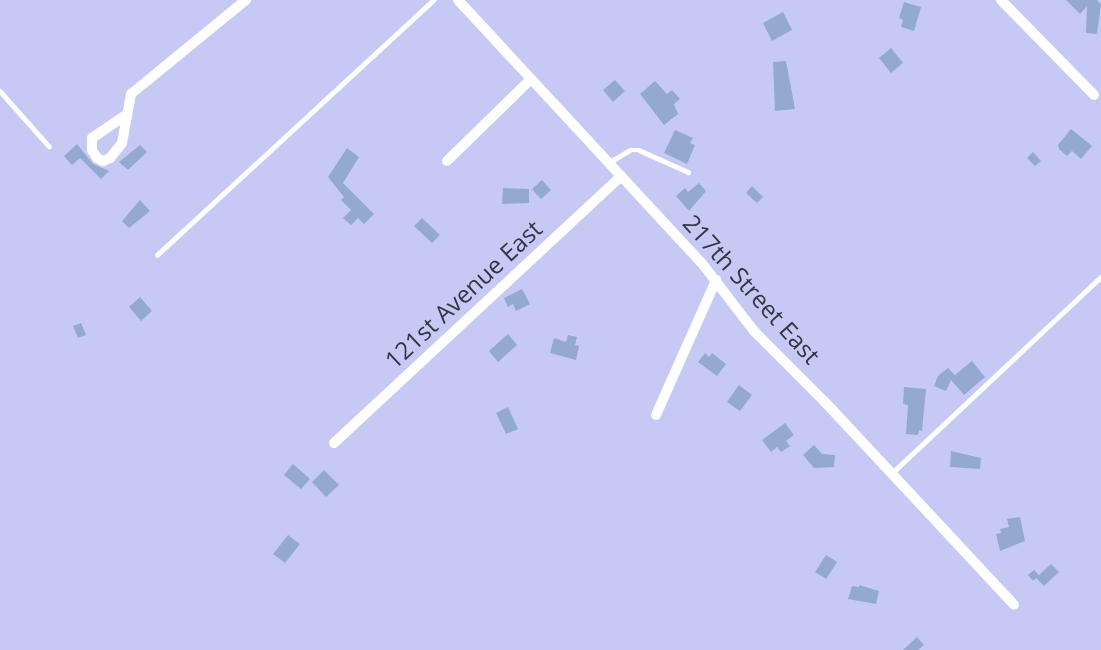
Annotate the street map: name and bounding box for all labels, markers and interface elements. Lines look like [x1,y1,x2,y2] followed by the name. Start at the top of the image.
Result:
[678,209,826,369] street label: 217th Street East
[379,214,547,374] street label: 121st Avenue East

